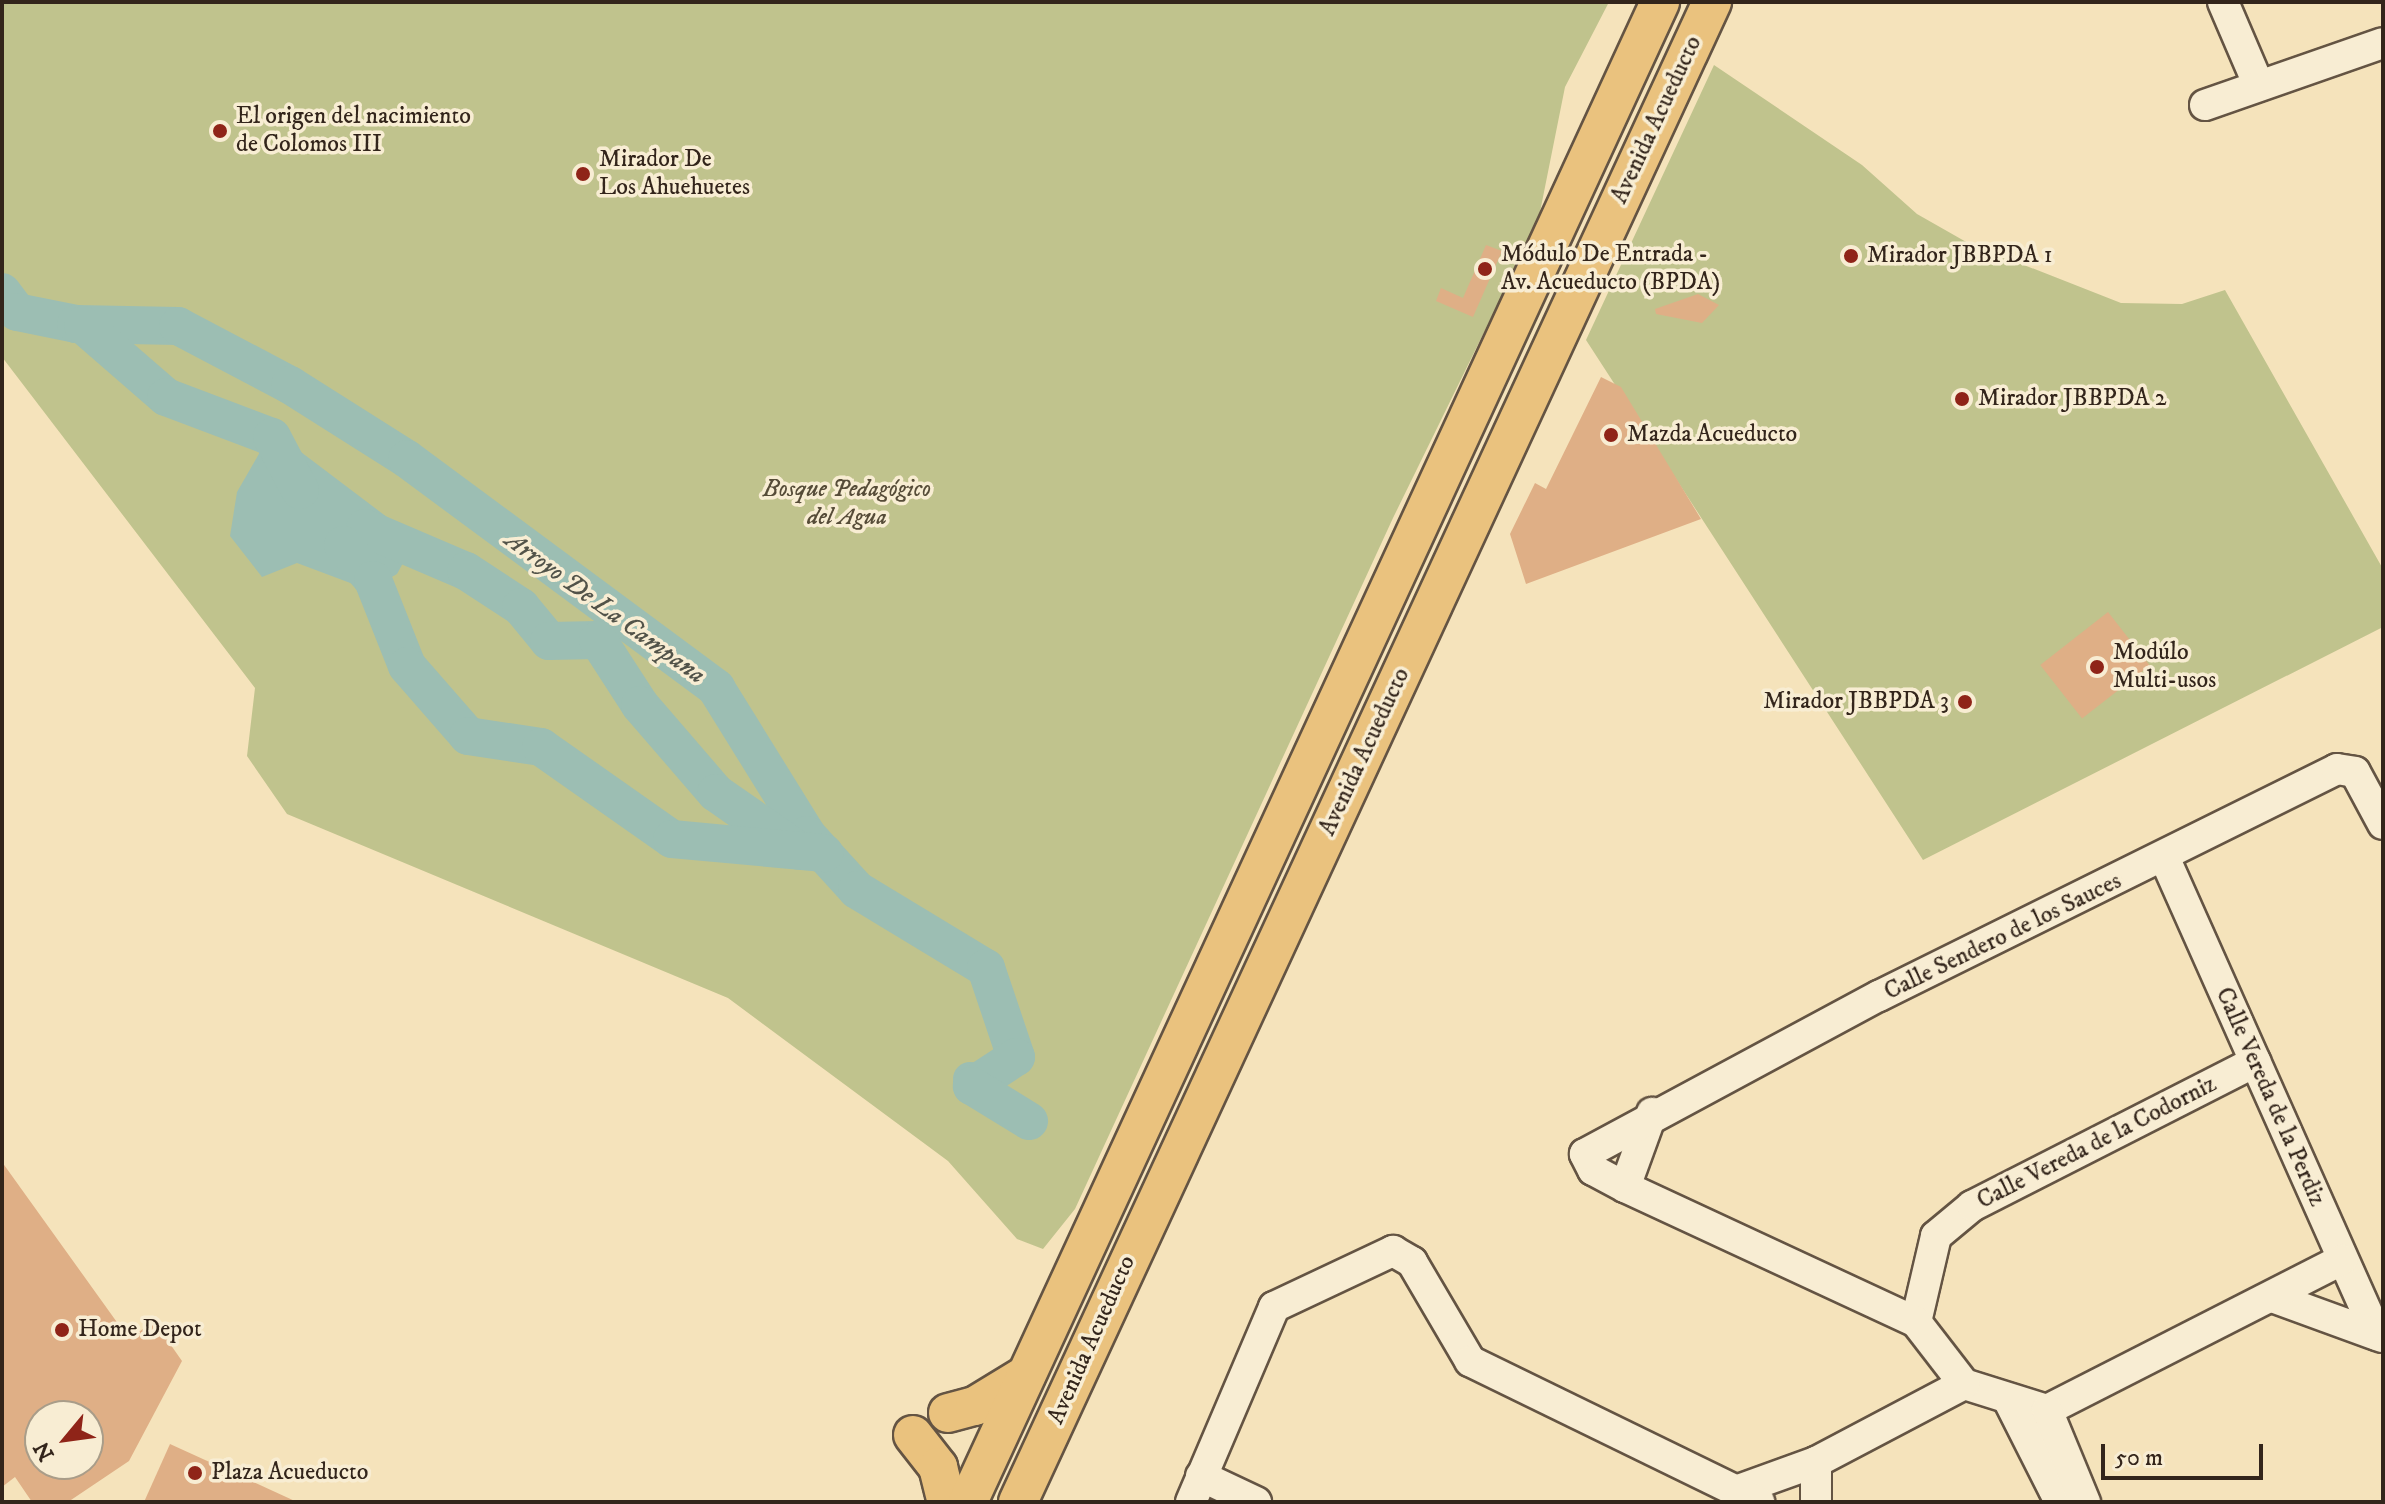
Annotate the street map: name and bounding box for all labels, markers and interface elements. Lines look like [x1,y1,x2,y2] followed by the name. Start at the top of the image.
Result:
[1606,32,1708,208] street label: Avenida Acueducto
[236,103,471,159] place label: El origen del nacimiento de Colomos III
[211,122,229,140] marker: El origen del nacimiento de Colomos III
[599,146,750,202] place label: Mirador De Los Ahuehuetes
[574,165,592,183] marker: Mirador De Los Ahuehuetes
[1501,241,1720,297] place label: Módulo De Entrada - Av. Acueducto (BPDA)
[1867,242,2053,270] place label: Mirador JBBPDA 1
[1842,247,1860,265] marker: Mirador JBBPDA 1
[1476,260,1494,278] marker: Módulo De Entrada - Av. Acueducto (BPDA)
[1978,385,2167,413] place label: Mirador JBBPDA 2
[1953,390,1971,408] marker: Mirador JBBPDA 2
[1627,421,1797,449] place label: Mazda Acueducto
[1602,426,1620,444] marker: Mazda Acueducto
[763,476,931,532] park label: Bosque Pedagógico del Agua
[499,525,711,691] water label: Arroyo De La Campana
[2113,639,2216,695] place label: Modúlo Multi-usos
[2088,658,2106,676] marker: Modúlo Multi-usos
[1314,664,1416,840] street label: Avenida Acueducto
[1763,688,1949,716] place label: Mirador JBBPDA 3
[1956,693,1974,711] marker: Mirador JBBPDA 3
[1880,867,2126,1007] street label: Calle Sendero de los Sauces
[2209,983,2331,1211] street label: Calle Vereda de la Perdiz
[1973,1070,2221,1216] street label: Calle Vereda de la Codorniz
[1042,1251,1142,1429] street label: Avenida Acueducto
[78,1316,202,1344] place label: Home Depot
[53,1321,71,1339] marker: Home Depot
[24,1400,104,1480] north arrow
[2105,1428,2267,1478] scale bar
[28,1436,61,1465] text: N
[2115,1443,2163,1473] text: 50 m
[211,1459,368,1487] place label: Plaza Acueducto
[186,1464,204,1482] marker: Plaza Acueducto

